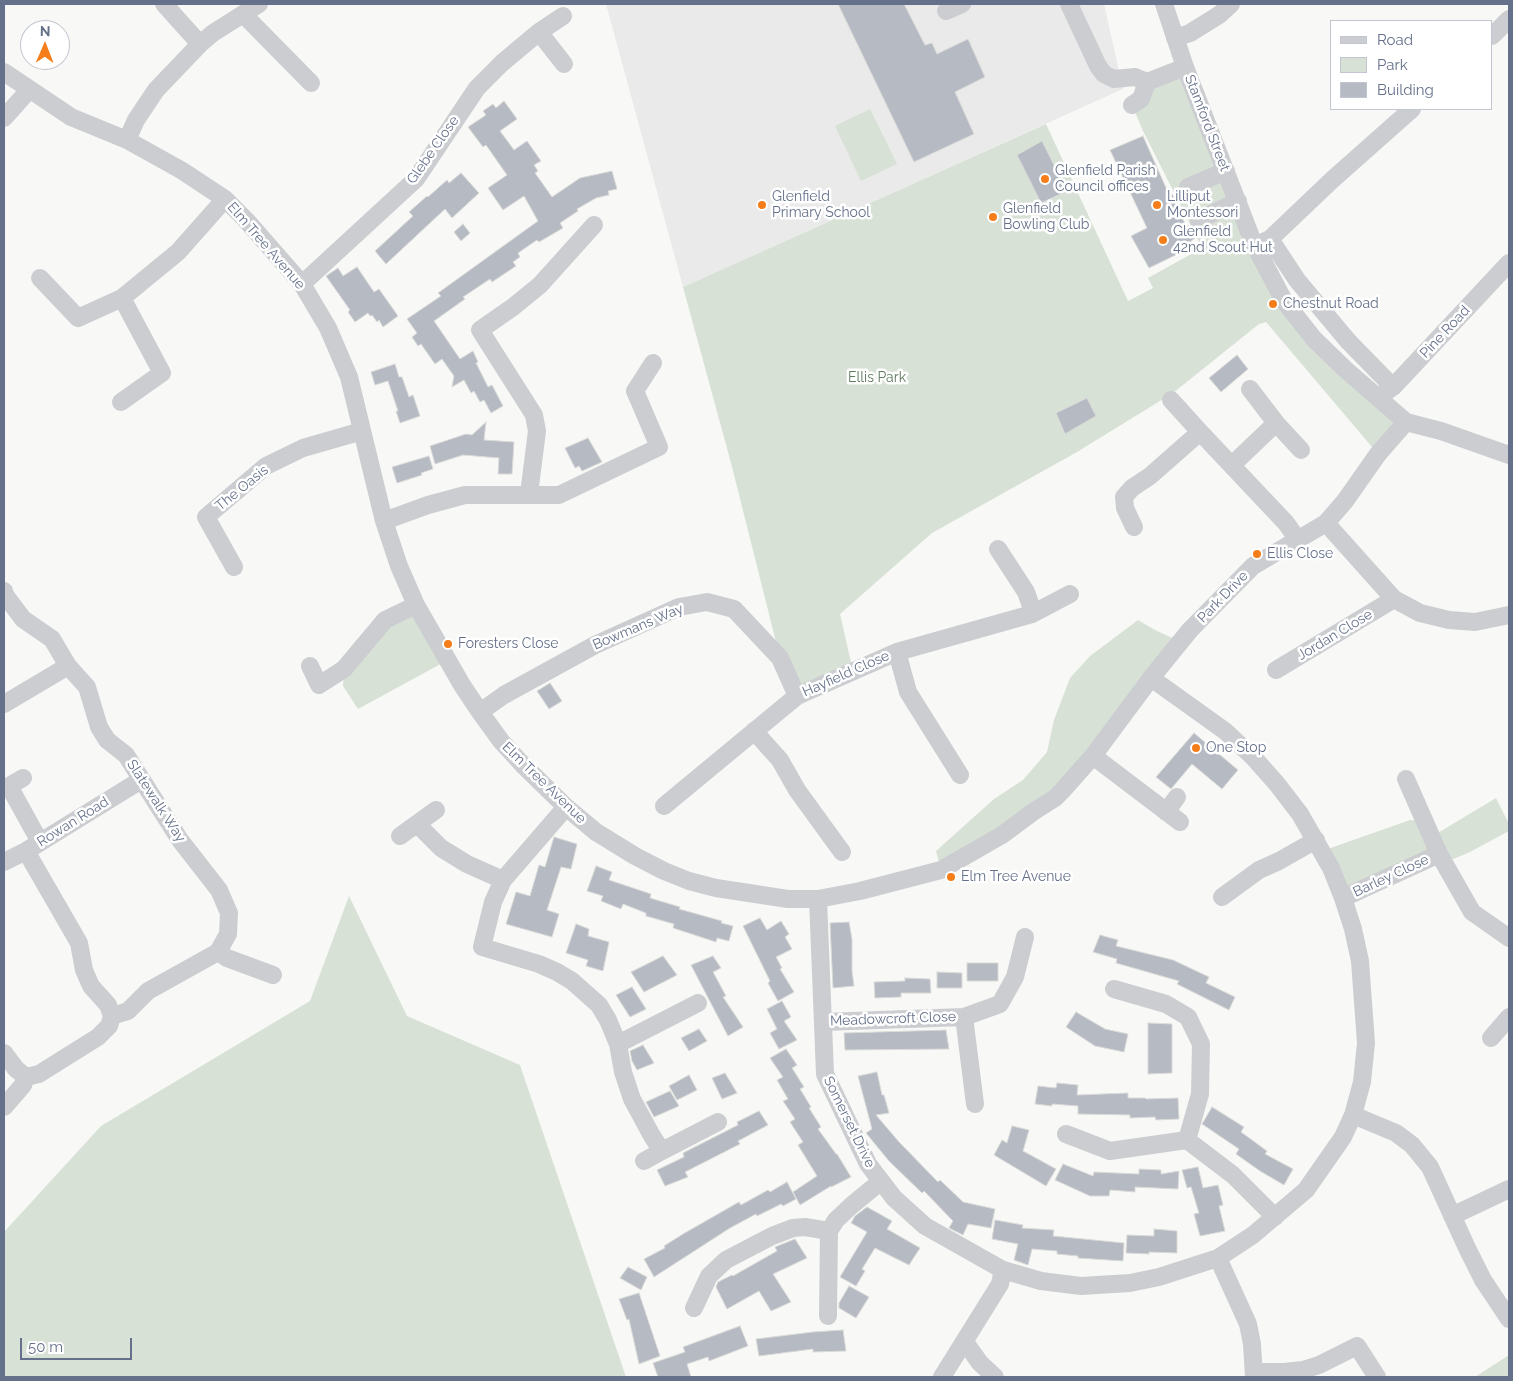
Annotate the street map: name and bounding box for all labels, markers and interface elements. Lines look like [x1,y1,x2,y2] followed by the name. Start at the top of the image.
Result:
[20,20,70,70] north arrow
[1330,20,1493,110] legend
[40,23,51,39] text: N
[1377,31,1413,49] text: Road
[1377,56,1408,74] text: Park
[1181,72,1233,174] street label: Stamford Street
[1377,81,1434,99] text: Building
[403,113,463,187] street label: Glebe Close
[1055,163,1156,196] place label: Glenfield Parish Council offices
[1039,173,1051,185] marker: Glenfield Parish Council offices
[772,189,870,222] place label: Glenfield Primary School
[1167,189,1238,222] place label: Lilliput Montessori
[224,199,308,293] street label: Elm Tree Avenue
[756,199,768,211] marker: Glenfield Primary School
[1151,199,1163,211] marker: Lilliput Montessori
[1003,201,1089,233] place label: Glenfield Bowling Club
[987,211,999,223] marker: Glenfield Bowling Club
[1173,224,1273,256] place label: Glenfield 42nd Scout Hut
[1157,234,1169,246] marker: Glenfield 42nd Scout Hut
[1283,296,1379,312] place label: Chestnut Road
[1267,298,1279,310] marker: Chestnut Road
[1417,302,1473,362] street label: Pine Road
[848,370,906,386] park label: Ellis Park
[212,462,272,514] street label: The Oasis
[1267,546,1333,562] place label: Ellis Close
[1251,548,1263,560] marker: Ellis Close
[1194,568,1252,626] street label: Park Drive
[590,600,686,654] street label: Bowmans Way
[1294,606,1376,664] street label: Jordan Close
[458,636,559,652] place label: Foresters Close
[442,638,454,650] marker: Foresters Close
[800,647,892,701] street label: Hayfield Close
[499,739,589,827] street label: Elm Tree Avenue
[1206,740,1266,756] place label: One Stop
[1190,742,1202,754] marker: One Stop
[123,757,189,845] street label: Slatewalk Way
[34,793,112,851] street label: Rowan Road
[1350,851,1432,901] street label: Barley Close
[961,869,1071,885] place label: Elm Tree Avenue
[945,871,957,883] marker: Elm Tree Avenue
[830,1008,956,1030] street label: Meadowcroft Close
[820,1074,878,1170] street label: Somerset Drive
[22,1328,135,1360] scale bar
[28,1338,63,1356] text: 50 m

